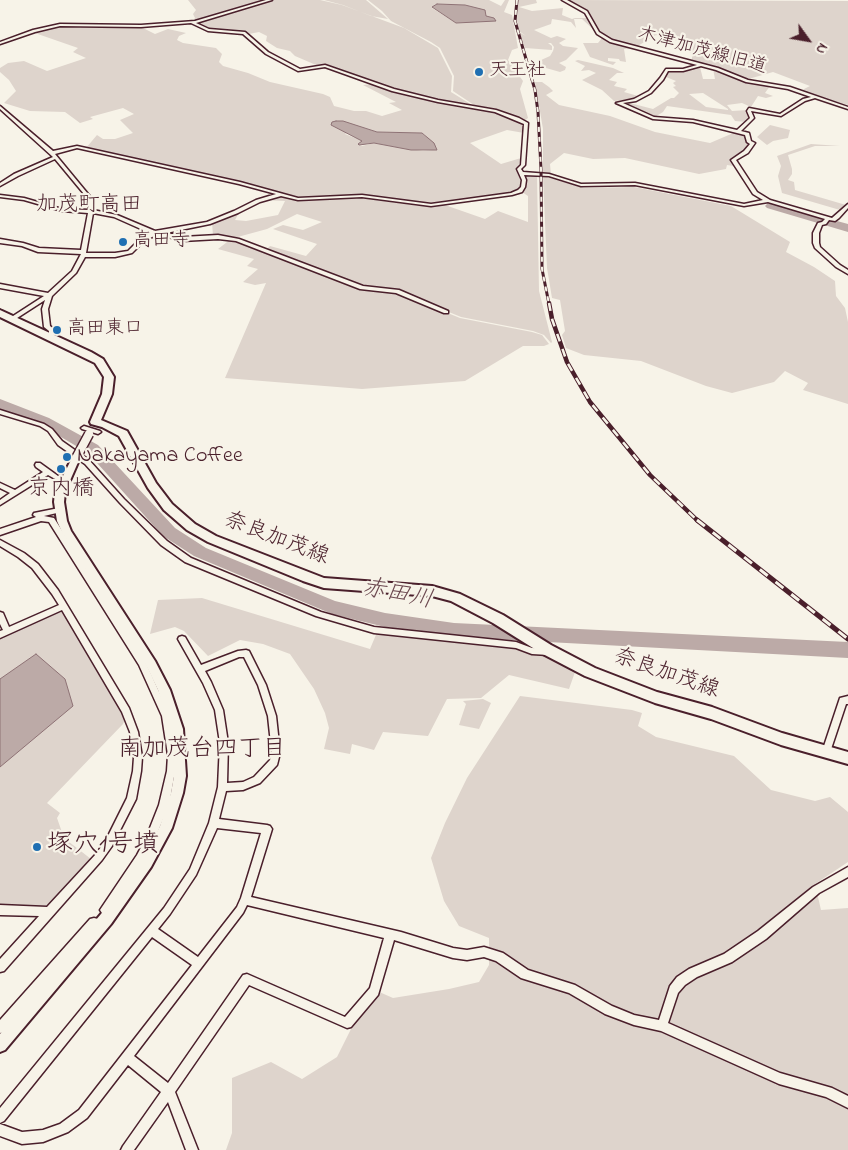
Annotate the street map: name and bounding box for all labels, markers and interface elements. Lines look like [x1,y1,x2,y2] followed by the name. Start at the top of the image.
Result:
[783,15,833,65] north arrow
[635,24,769,80] street label: 木津加茂線旧道
[810,39,833,58] text: N
[489,61,546,83] place label: 天王社
[473,66,485,78] marker: 天王社
[37,194,141,220] district label: 加茂町高田
[133,231,190,253] place label: 高田寺
[117,236,129,248] marker: 高田寺
[67,319,143,341] place label: 高田東口
[51,324,63,336] marker: 高田東口
[77,444,243,470] place label: Nakayama Coffee
[61,451,73,463] marker: Nakayama Coffee
[55,463,67,475] marker: 京内橋
[28,477,94,503] place label: 京内橋
[220,508,332,572] street label: 奈良加茂線
[359,575,435,617] water label: 赤田川
[610,645,722,705] street label: 奈良加茂線
[118,737,286,765] district label: 南加茂台四丁目
[47,831,159,863] place label: 塚穴1号墳
[31,841,43,853] marker: 塚穴1号墳

